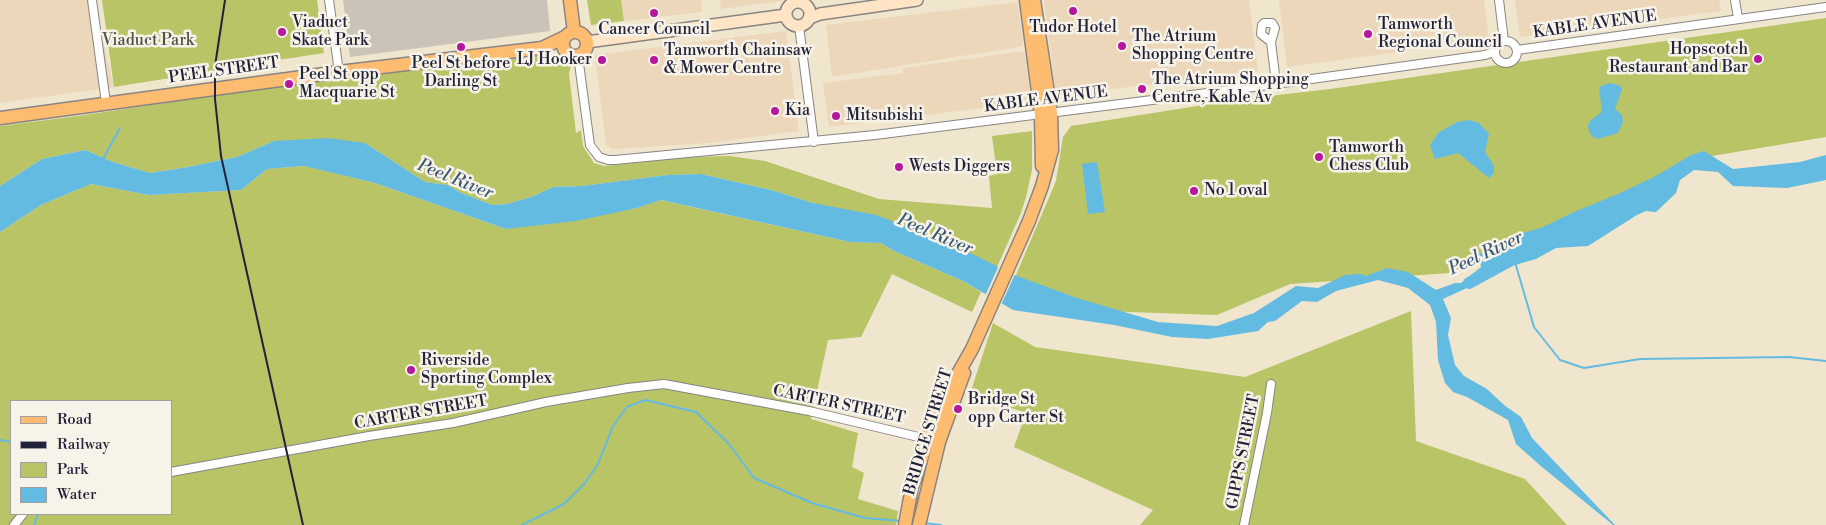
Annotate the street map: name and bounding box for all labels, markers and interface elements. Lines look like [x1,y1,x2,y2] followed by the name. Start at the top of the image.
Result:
[1067,5,1079,17] marker: Tudor Hotel
[648,7,660,19] marker: Cancer Council
[1532,7,1658,43] street label: KABLE AVENUE
[292,13,368,51] place label: Viaduct Skate Park
[1378,15,1502,53] place label: Tamworth Regional Council
[1029,18,1117,38] place label: Tudor Hotel
[598,20,710,40] place label: Cancer Council
[276,26,288,38] marker: Viaduct Skate Park
[1132,27,1254,65] place label: The Atrium Shopping Centre
[1362,28,1374,40] marker: Tamworth Regional Council
[102,31,194,51] park label: Viaduct Park
[1116,40,1128,52] marker: The Atrium Shopping Centre
[1609,40,1748,78] place label: Hopscotch Restaurant and Bar
[455,41,467,53] marker: Peel St before Darling St
[664,41,812,79] place label: Tamworth Chainsaw & Mower Centre
[517,50,592,70] place label: LJ Hooker
[1752,53,1764,65] marker: Hopscotch Restaurant and Bar
[167,54,281,88] street label: PEEL STREET
[412,54,510,92] place label: Peel St before Darling St
[596,54,608,66] marker: LJ Hooker
[648,54,660,66] marker: Tamworth Chainsaw & Mower Centre
[299,65,395,103] place label: Peel St opp Macquarie St
[1152,70,1309,108] place label: The Atrium Shopping Centre, Kable Av
[283,78,295,90] marker: Peel St opp Macquarie St
[983,83,1109,117] street label: KABLE AVENUE
[1136,83,1148,95] marker: The Atrium Shopping Centre, Kable Av
[785,101,810,121] place label: Kia
[769,105,781,117] marker: Kia
[846,106,923,126] place label: Mitsubishi
[830,110,842,122] marker: Mitsubishi
[1329,138,1409,176] place label: Tamworth Chess Club
[1313,151,1325,163] marker: Tamworth Chess Club
[414,155,496,205] water label: Peel River
[909,157,1010,177] place label: Wests Diggers
[893,161,905,173] marker: Wests Diggers
[1204,181,1268,201] place label: No 1 oval
[1188,185,1200,197] marker: No 1 oval
[894,209,976,261] water label: Peel River
[1445,227,1527,281] water label: Peel River
[421,351,552,389] place label: Riverside Sporting Complex
[405,364,417,376] marker: Riverside Sporting Complex
[901,366,957,498] street label: BRIDGE STREET
[771,382,907,428] street label: CARTER STREET
[968,390,1064,428] place label: Bridge St opp Carter St
[353,392,489,434] street label: CARTER STREET
[1223,393,1265,511] street label: GIPPS STREET
[10,400,172,515] legend
[952,403,964,415] marker: Bridge St opp Carter St
[57,410,92,429] text: Road
[57,435,110,454] text: Railway
[57,460,88,479] text: Park
[57,485,96,504] text: Water

